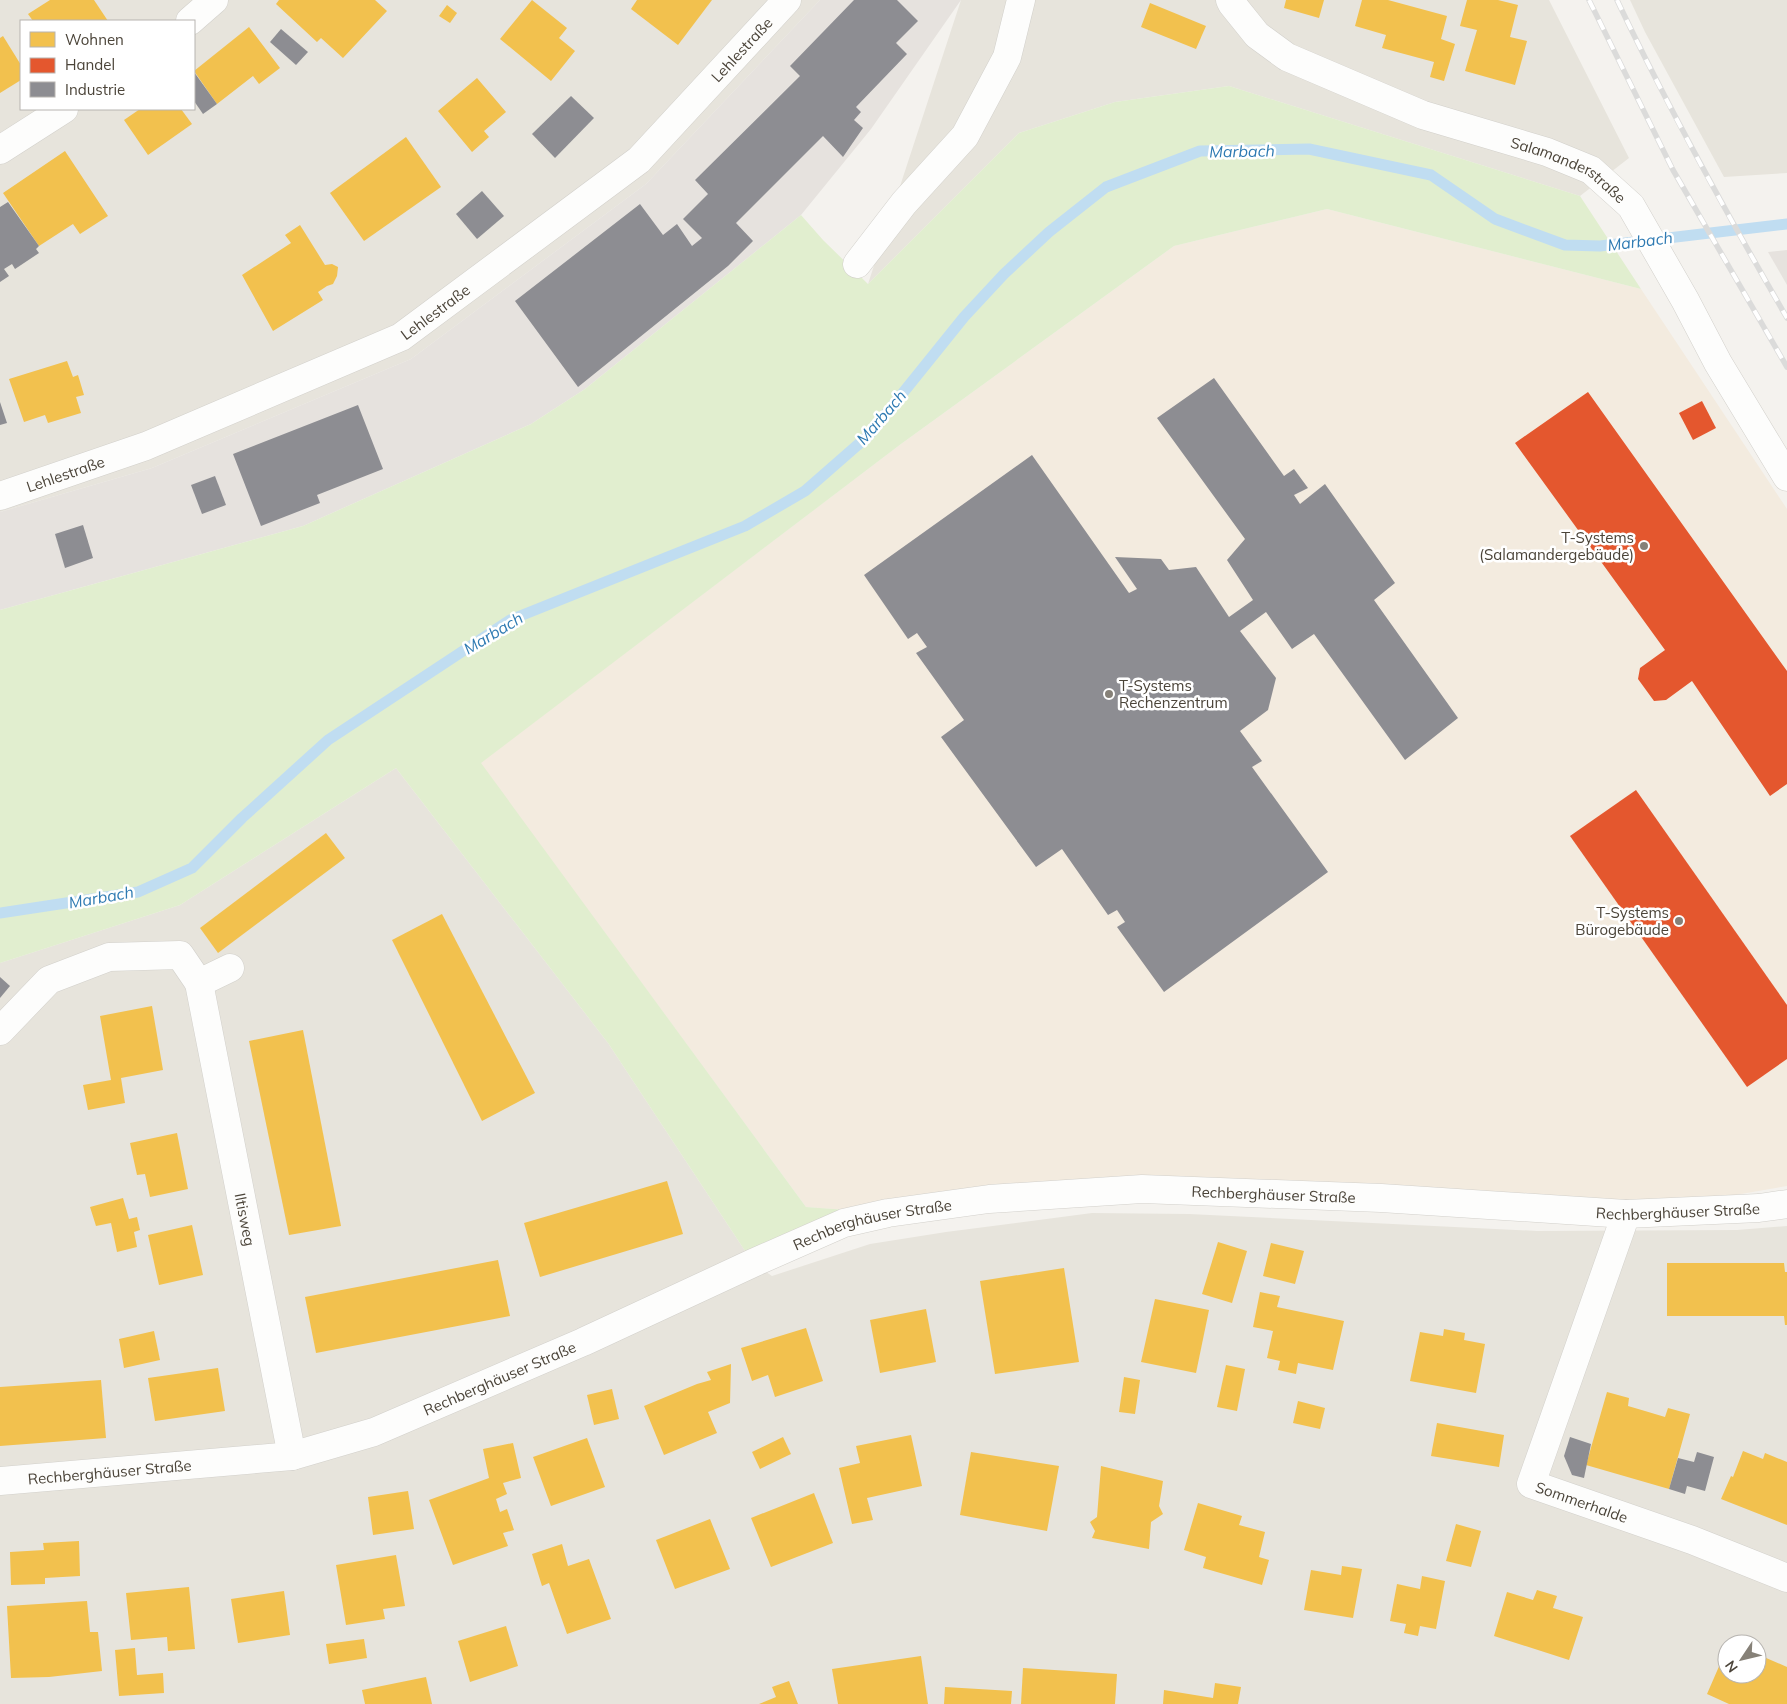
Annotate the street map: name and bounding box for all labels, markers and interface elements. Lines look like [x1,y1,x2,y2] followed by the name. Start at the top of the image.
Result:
[707,13,776,86] street label: Lehlestraße
[20,20,195,110] legend
[65,30,124,49] text: Wohnen
[65,55,115,74] text: Handel
[65,80,125,99] text: Industrie
[1508,132,1630,207] street label: Salamanderstraße
[1209,140,1275,162] water label: Marbach
[1606,227,1674,255] water label: Marbach
[397,280,473,344] street label: Lehlestraße
[852,386,910,448] water label: Marbach
[24,451,107,496] street label: Lehlestraße
[1479,528,1634,564] place label: T-Systems (Salamandergebäude)
[1638,540,1650,552] marker: T-Systems (Salamandergebäude)
[460,608,526,658] water label: Marbach
[1119,676,1228,712] place label: T-Systems Rechenzentrum
[1103,688,1115,700] marker: T-Systems Rechenzentrum
[67,881,135,913] water label: Marbach
[1575,903,1669,939] place label: T-Systems Bürogebäude
[1673,915,1685,927] marker: T-Systems Bürogebäude
[1191,1181,1356,1207] street label: Rechberghäuser Straße
[231,1191,260,1248] street label: Iltisweg
[790,1195,953,1254] street label: Rechberghäuser Straße
[1595,1198,1760,1224] street label: Rechberghäuser Straße
[420,1337,579,1419] street label: Rechberghäuser Straße
[27,1455,192,1488] street label: Rechberghäuser Straße
[1533,1477,1630,1526] street label: Sommerhalde
[1717,1634,1767,1684] north arrow
[1721,1657,1742,1676] text: N

